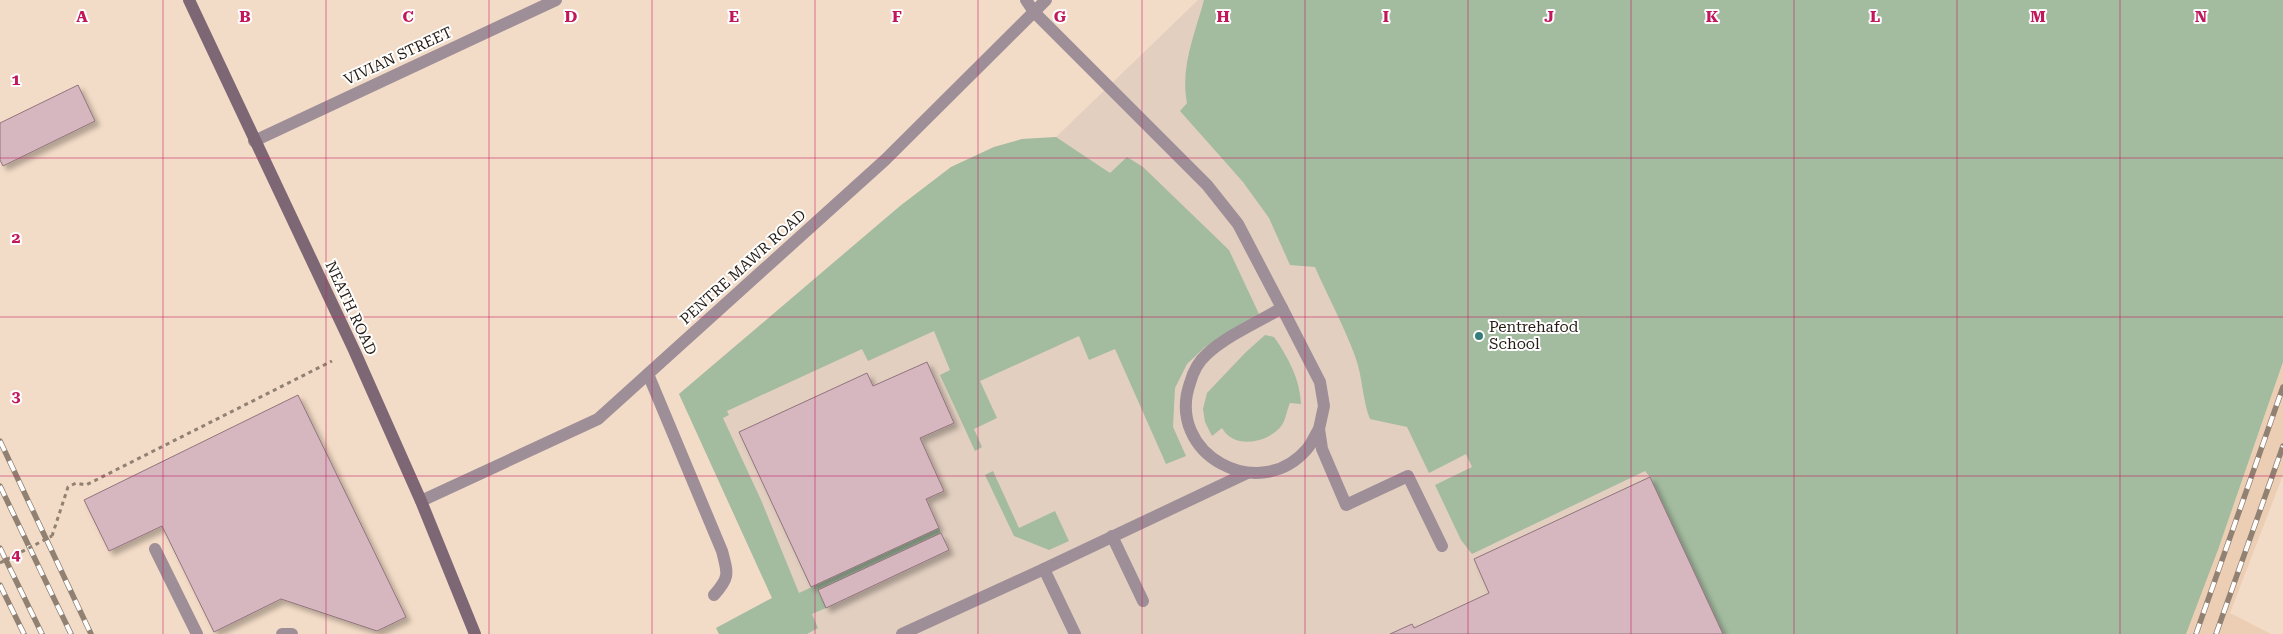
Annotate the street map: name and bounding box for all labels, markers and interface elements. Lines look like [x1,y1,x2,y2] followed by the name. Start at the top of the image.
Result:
[76,7,88,26] text: A
[239,7,251,26] text: B
[402,7,414,26] text: C
[565,7,578,26] text: D
[729,7,739,26] text: E
[892,7,902,26] text: F
[1054,7,1067,26] text: G
[1216,7,1230,26] text: H
[1383,7,1389,26] text: I
[1544,7,1554,26] text: J
[1706,7,1719,26] text: K
[1870,7,1880,26] text: L
[2030,7,2046,26] text: M
[2195,7,2207,26] text: N
[341,23,455,89] street label: VIVIAN STREET
[12,70,21,89] text: 1
[677,206,809,328] street label: PENTRE MAWR ROAD
[12,228,21,247] text: 2
[321,258,381,358] street label: NEATH ROAD
[1489,318,1579,353] place label: Pentrehafod School
[1473,330,1485,342] marker: Pentrehafod School
[12,387,21,406] text: 3
[12,545,21,564] text: 4

